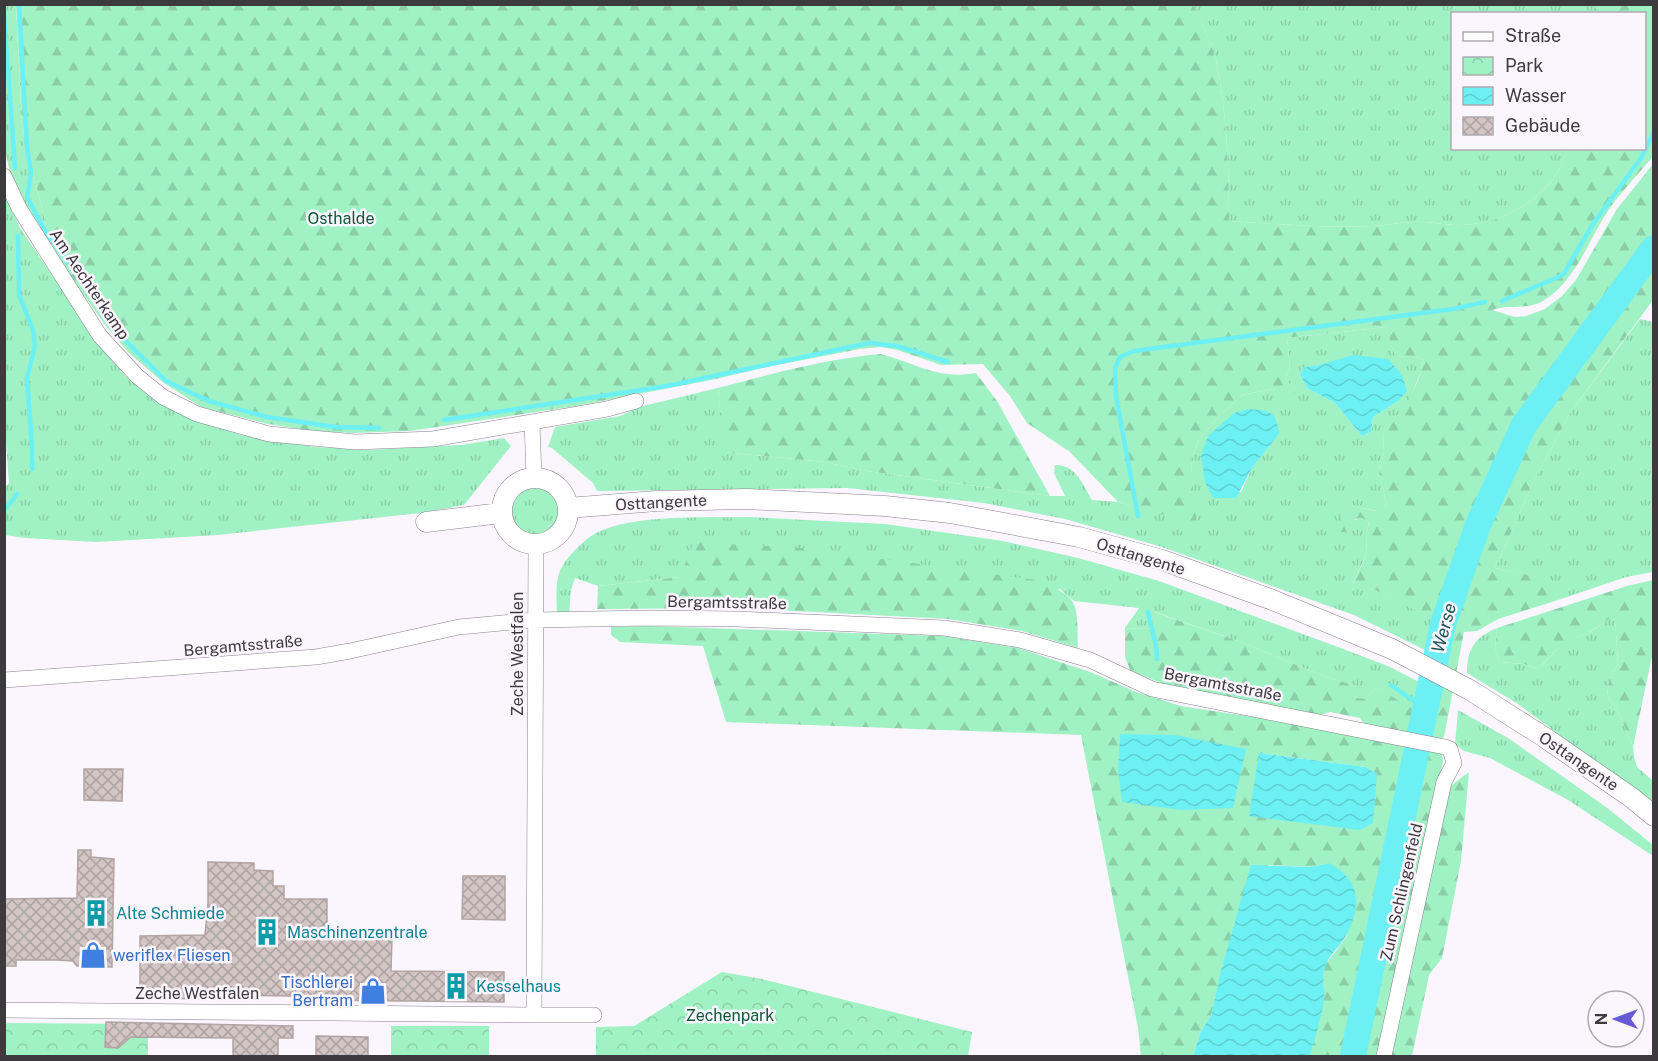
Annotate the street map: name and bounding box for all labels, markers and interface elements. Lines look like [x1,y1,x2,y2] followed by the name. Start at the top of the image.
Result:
[1451,12,1646,150] legend
[1505,25,1561,46] text: Straße
[1505,55,1543,76] text: Park
[1505,85,1567,106] text: Wasser
[1505,115,1580,136] text: Gebäude
[308,209,374,228] park label: Osthalde
[46,225,134,343] street label: Am Aechterkamp
[615,491,707,514] street label: Osttangente
[1094,534,1188,579] street label: Osttangente
[508,592,527,716] street label: Zeche Westfalen
[667,592,787,613] street label: Bergamtsstraße
[1427,601,1460,655] water label: Werse
[183,631,303,660] street label: Bergamtsstraße
[1162,664,1283,705] street label: Bergamtsstraße
[1535,728,1622,795] street label: Osttangente
[1376,821,1427,963] street label: Zum Schlingenfeld
[81,898,111,928] building icon: Alte Schmiede
[116,904,224,923] place label: Alte Schmiede
[252,917,282,947] building icon: Maschinenzentrale
[287,923,428,942] place label: Maschinenzentrale
[78,940,108,970] shop icon: weriflex Fliesen
[113,946,230,965] place label: weriflex Fliesen
[441,971,471,1001] building icon: Kesselhaus
[281,973,353,1010] place label: Tischlerei Bertram
[358,976,388,1006] shop icon: Tischlerei Bertram
[476,977,561,996] place label: Kesselhaus
[135,984,259,1003] street label: Zeche Westfalen
[1586,989,1646,1049] north arrow
[686,1006,774,1025] park label: Zechenpark
[1592,1013,1611,1025] text: N

